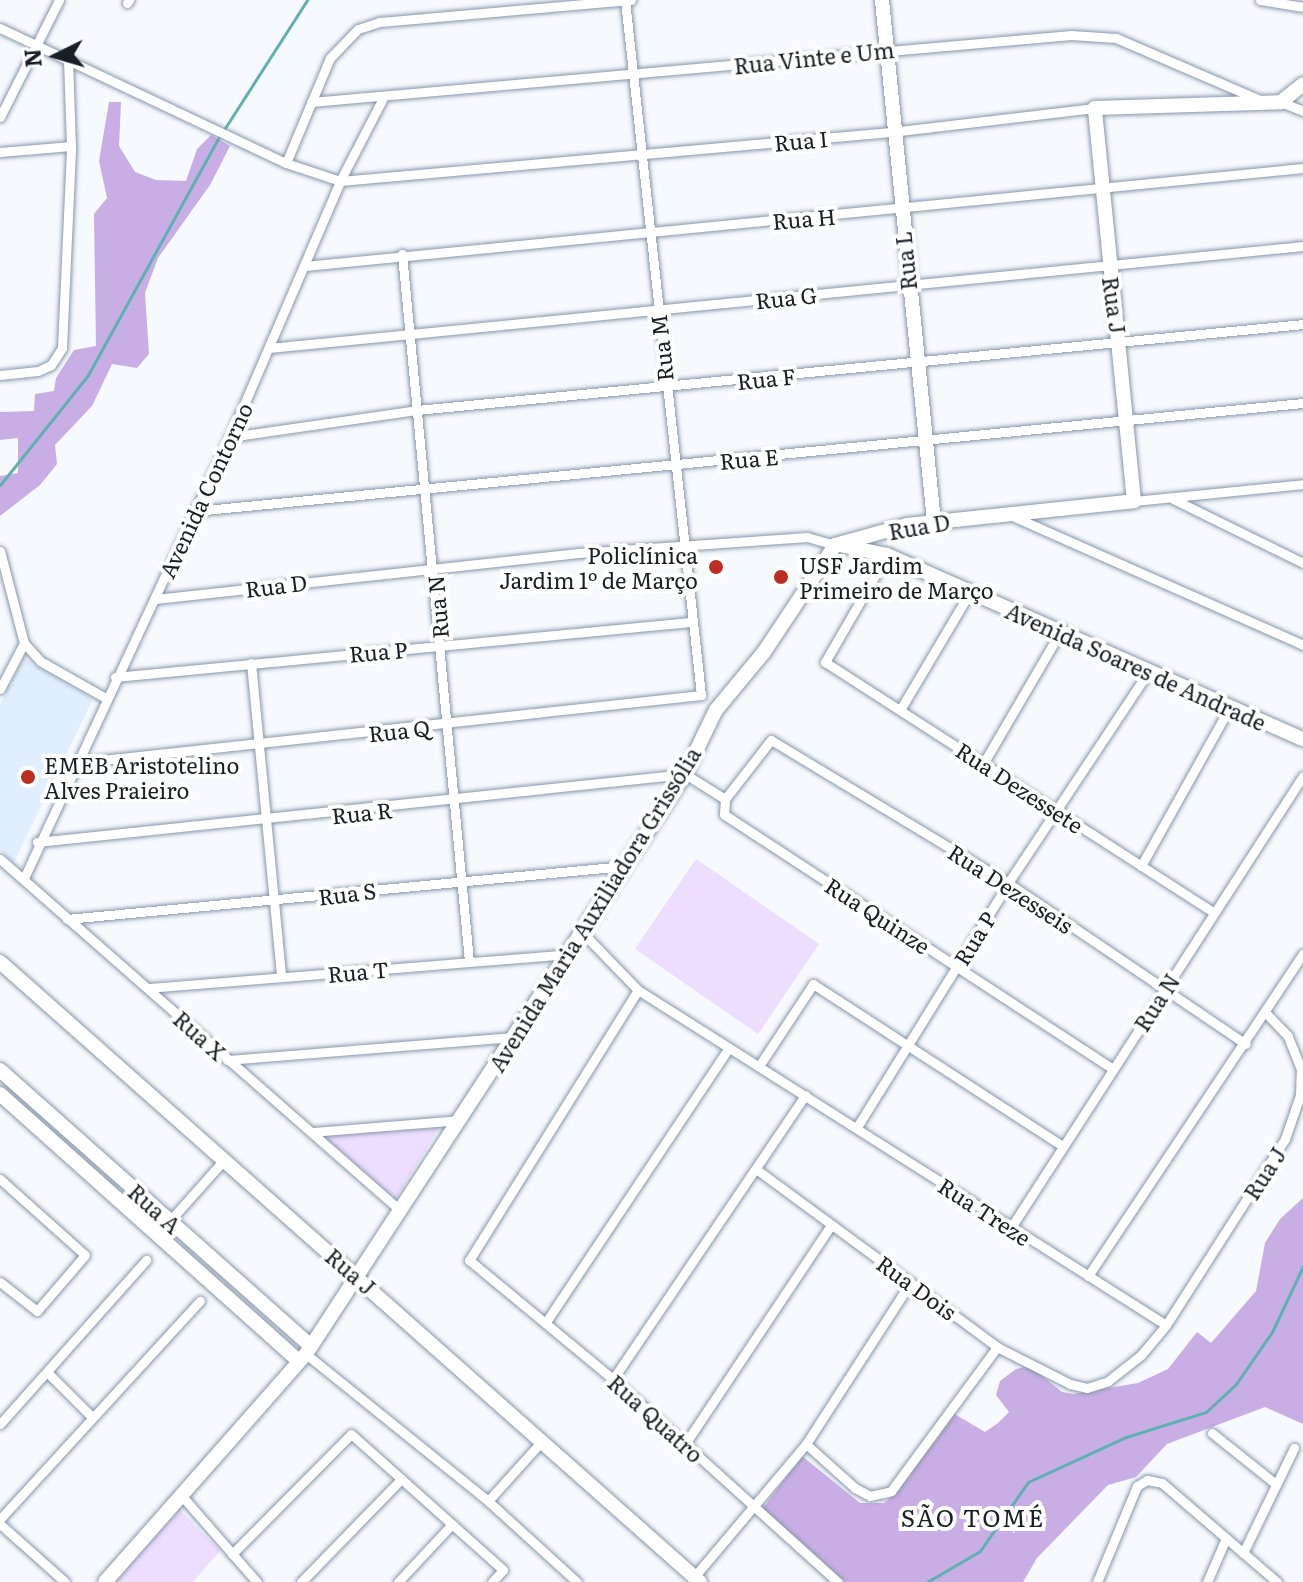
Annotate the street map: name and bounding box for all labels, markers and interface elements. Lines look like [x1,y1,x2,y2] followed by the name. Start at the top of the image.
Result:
[16,16,96,96] north arrow
[732,35,896,79] street label: Rua Vinte e Um
[14,47,49,69] text: N
[773,124,829,156] street label: Rua I
[771,202,837,234] street label: Rua H
[889,230,921,292] street label: Rua L
[1098,275,1132,335] street label: Rua J
[754,281,818,313] street label: Rua G
[644,313,678,383] street label: Rua M
[735,362,797,394] street label: Rua F
[153,398,257,582] street label: Avenida Contorno
[718,442,780,474] street label: Rua E
[886,508,952,544] street label: Rua D
[499,541,698,592] place label: Policlínica Jardim 1º de Março
[799,551,994,602] place label: USF Jardim Primeiro de Março
[705,556,727,578] marker: Policlínica Jardim 1º de Março
[770,566,792,588] marker: USF Jardim Primeiro de Março
[244,568,308,602] street label: Rua D
[421,574,453,640] street label: Rua N
[1002,597,1270,735] street label: Avenida Soares de Andrade
[348,635,408,667] street label: Rua P
[367,714,431,746] street label: Rua Q
[951,736,1089,838] street label: Rua Dezessete
[483,742,705,1076] street label: Avenida Maria Auxiliadora Grissólia
[44,751,239,802] place label: EMEB Aristotelino Alves Praieiro
[19,768,37,786] marker: EMEB Aristotelino Alves Praieiro
[330,796,394,828] street label: Rua R
[944,838,1078,938] street label: Rua Dezesseis
[821,871,935,959] street label: Rua Quinze
[316,876,378,910] street label: Rua S
[947,906,1001,970] street label: Rua P
[326,955,390,987] street label: Rua T
[1128,968,1184,1036] street label: Rua N
[169,1005,231,1065] street label: Rua X
[1237,1142,1291,1204] street label: Rua J
[934,1171,1036,1251] street label: Rua Treze
[123,1178,187,1238] street label: Rua A
[321,1242,381,1300] street label: Rua J
[872,1249,962,1325] street label: Rua Dois
[603,1369,709,1467] street label: Rua Quatro
[901,1503,1045,1531] district label: SÃO TOMÉ

